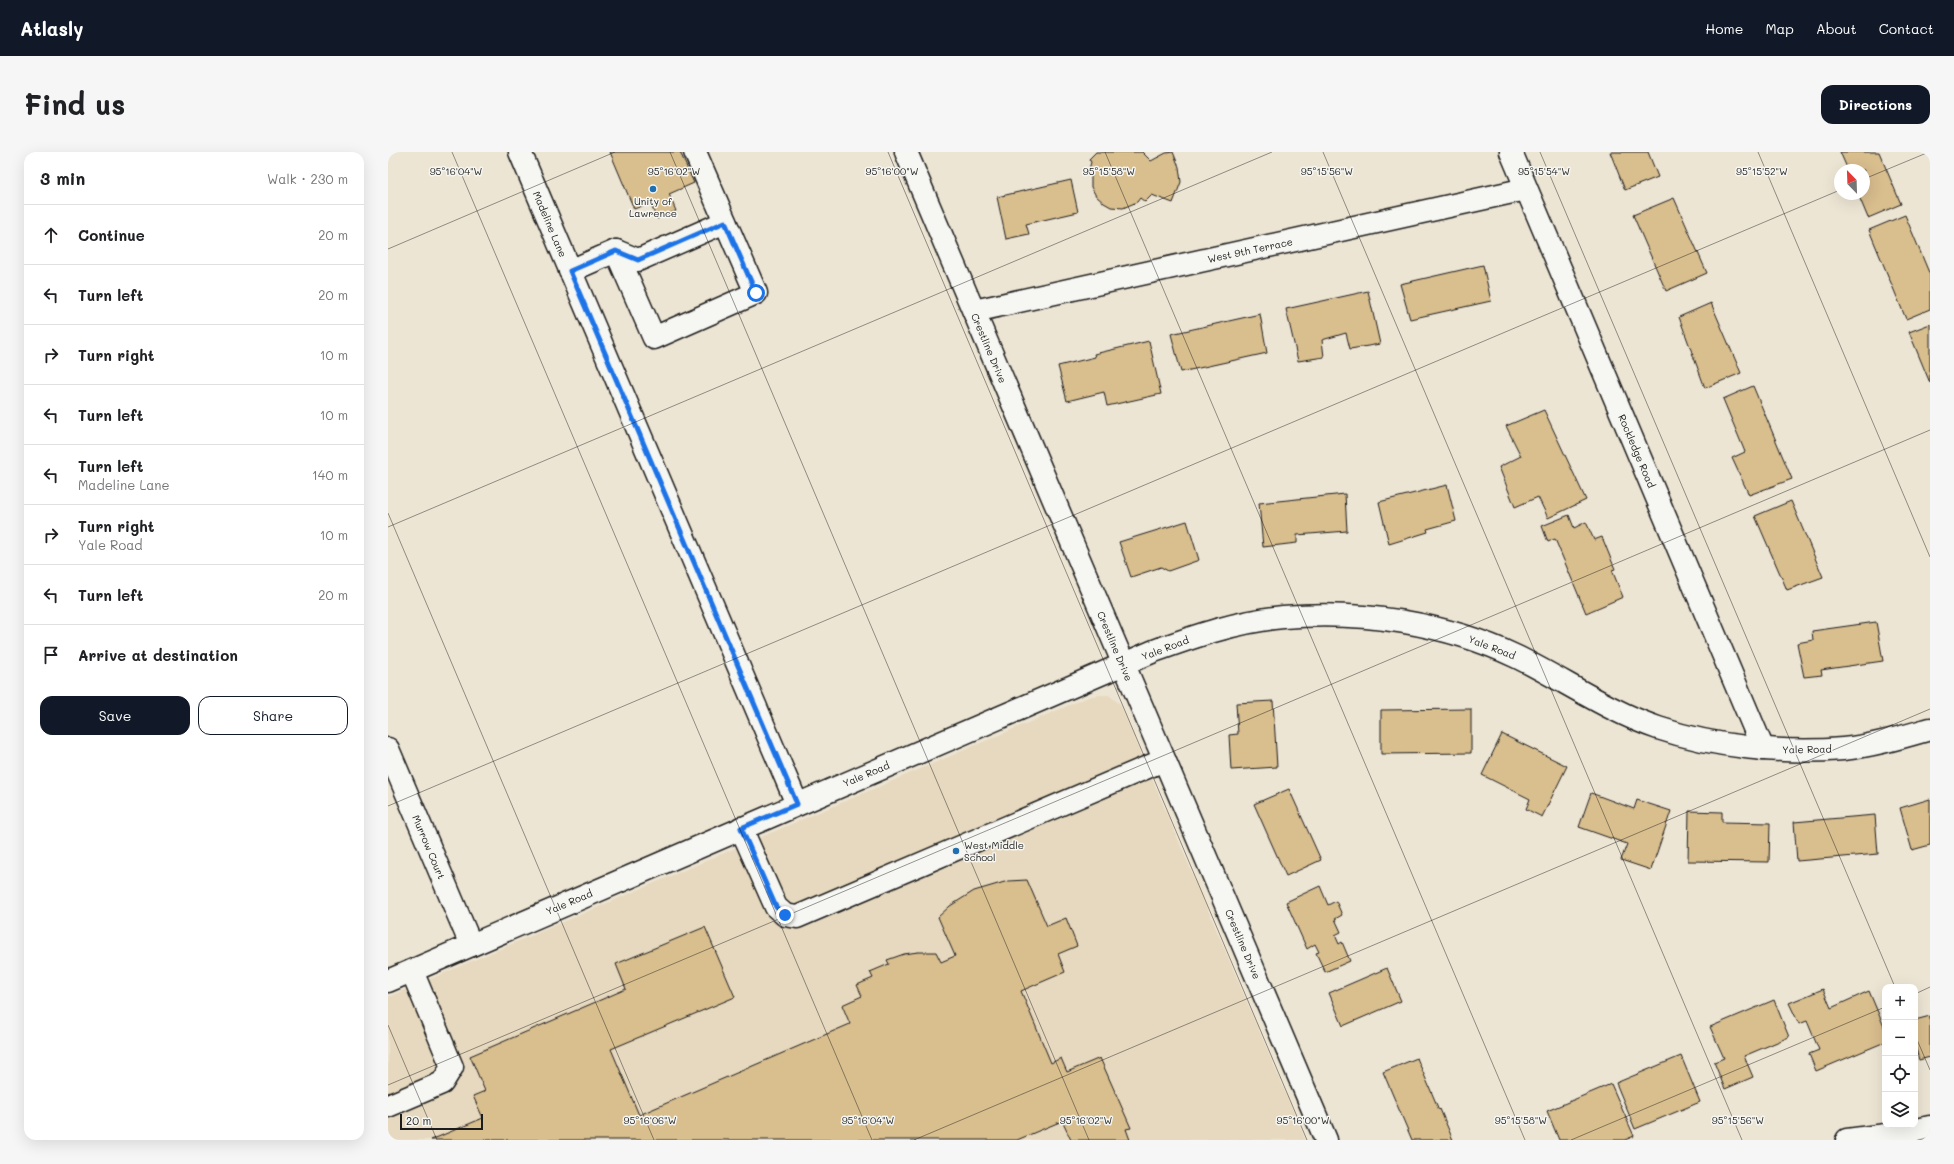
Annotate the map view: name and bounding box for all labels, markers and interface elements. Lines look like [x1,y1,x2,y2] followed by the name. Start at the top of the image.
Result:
[20,16,83,41] text: Atlasly
[1705,19,1743,38] text: Home
[1765,19,1794,38] text: Map
[1816,19,1857,38] text: About
[1879,19,1934,38] text: Contact
[1821,85,1930,124] button: Directions
[24,86,125,122] text: Find us
[430,164,483,178] text: 95°16'04"W
[648,164,700,178] text: 95°16'02"W
[866,164,919,178] text: 95°16'00"W
[1083,164,1135,178] text: 95°15'58"W
[1301,164,1353,178] text: 95°15'56"W
[1518,164,1570,178] text: 95°15'54"W
[1736,164,1788,178] text: 95°15'52"W
[1834,164,1870,200] north arrow
[40,167,85,189] text: 3 min
[267,170,348,187] text: Walk · 230 m
[648,184,658,194] marker: Unity of Lawrence
[530,189,570,259] street label: Madeline Lane
[629,194,677,220] place label: Unity of Lawrence
[40,224,62,246] icon: ahead
[78,225,145,245] text: Continue
[318,226,348,243] text: 20 m
[1206,234,1294,266] street label: West 9th Terrace
[40,284,62,306] icon: left
[747,284,765,302] route start
[78,285,143,305] text: Turn left
[318,286,348,303] text: 20 m
[968,311,1010,385] street label: Crestline Drive
[40,344,62,366] icon: right
[78,345,155,365] text: Turn right
[320,346,348,363] text: 10 m
[40,404,62,426] icon: left
[78,405,143,425] text: Turn left
[320,406,348,423] text: 10 m
[1615,412,1659,490] street label: Rockledge Road
[78,456,143,476] text: Turn left
[40,464,62,486] icon: left
[312,466,348,483] text: 140 m
[78,476,170,493] text: Madeline Lane
[78,516,155,536] text: Turn right
[40,524,62,546] icon: right
[320,526,348,543] text: 10 m
[78,536,142,553] text: Yale Road
[40,584,62,606] icon: left
[78,585,143,605] text: Turn left
[318,586,348,603] text: 20 m
[1094,609,1136,683] street label: Crestline Drive
[1466,632,1518,662] street label: Yale Road
[1139,633,1191,663] street label: Yale Road
[40,644,62,666] icon: arrive
[78,645,238,665] text: Arrive at destination
[40,696,190,735] button: Save
[198,696,348,735] button: Share
[1782,742,1832,756] street label: Yale Road
[840,758,892,790] street label: Yale Road
[409,813,449,881] street label: Murrow Court
[964,838,1024,864] place label: West Middle School
[951,846,961,856] marker: West Middle School
[543,886,595,918] street label: Yale Road
[776,906,794,924] route end
[1222,907,1264,981] street label: Crestline Drive
[1882,984,1918,1128] map controls
[1882,984,1918,1020] button: +
[1882,1020,1918,1056] button: −
[1882,1056,1918,1092] button: locate
[1882,1092,1918,1128] button: layers
[400,1112,483,1131] scale bar
[406,1113,431,1128] text: 20 m
[624,1113,677,1127] text: 95°16'06"W
[842,1113,895,1127] text: 95°16'04"W
[1060,1113,1112,1127] text: 95°16'02"W
[1277,1113,1330,1127] text: 95°16'00"W
[1495,1113,1547,1127] text: 95°15'58"W
[1712,1113,1764,1127] text: 95°15'56"W

